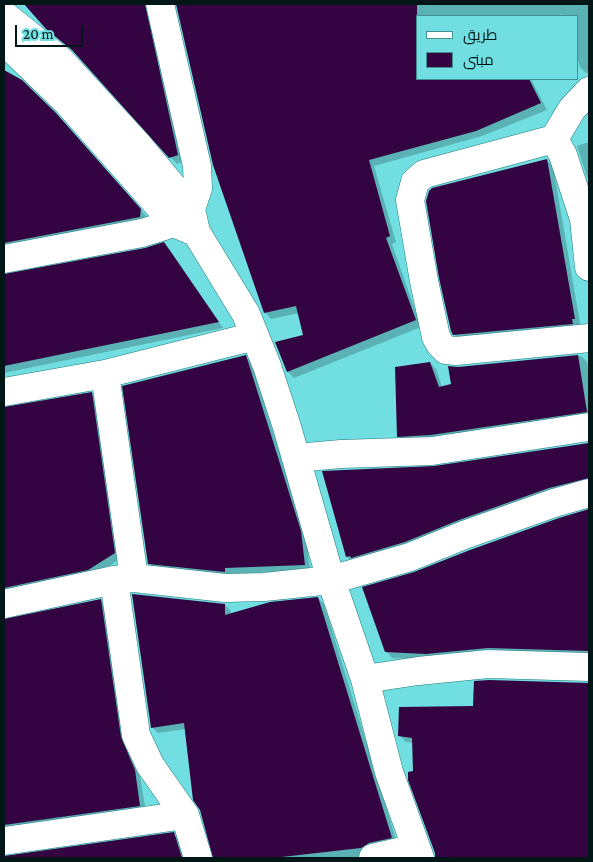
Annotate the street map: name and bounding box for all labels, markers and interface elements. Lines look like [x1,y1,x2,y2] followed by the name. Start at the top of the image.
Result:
[18,15,85,47] scale bar
[416,15,578,80] legend
[23,26,54,42] text: 20 m
[463,27,497,43] text: طريق
[463,52,494,68] text: مبنى

